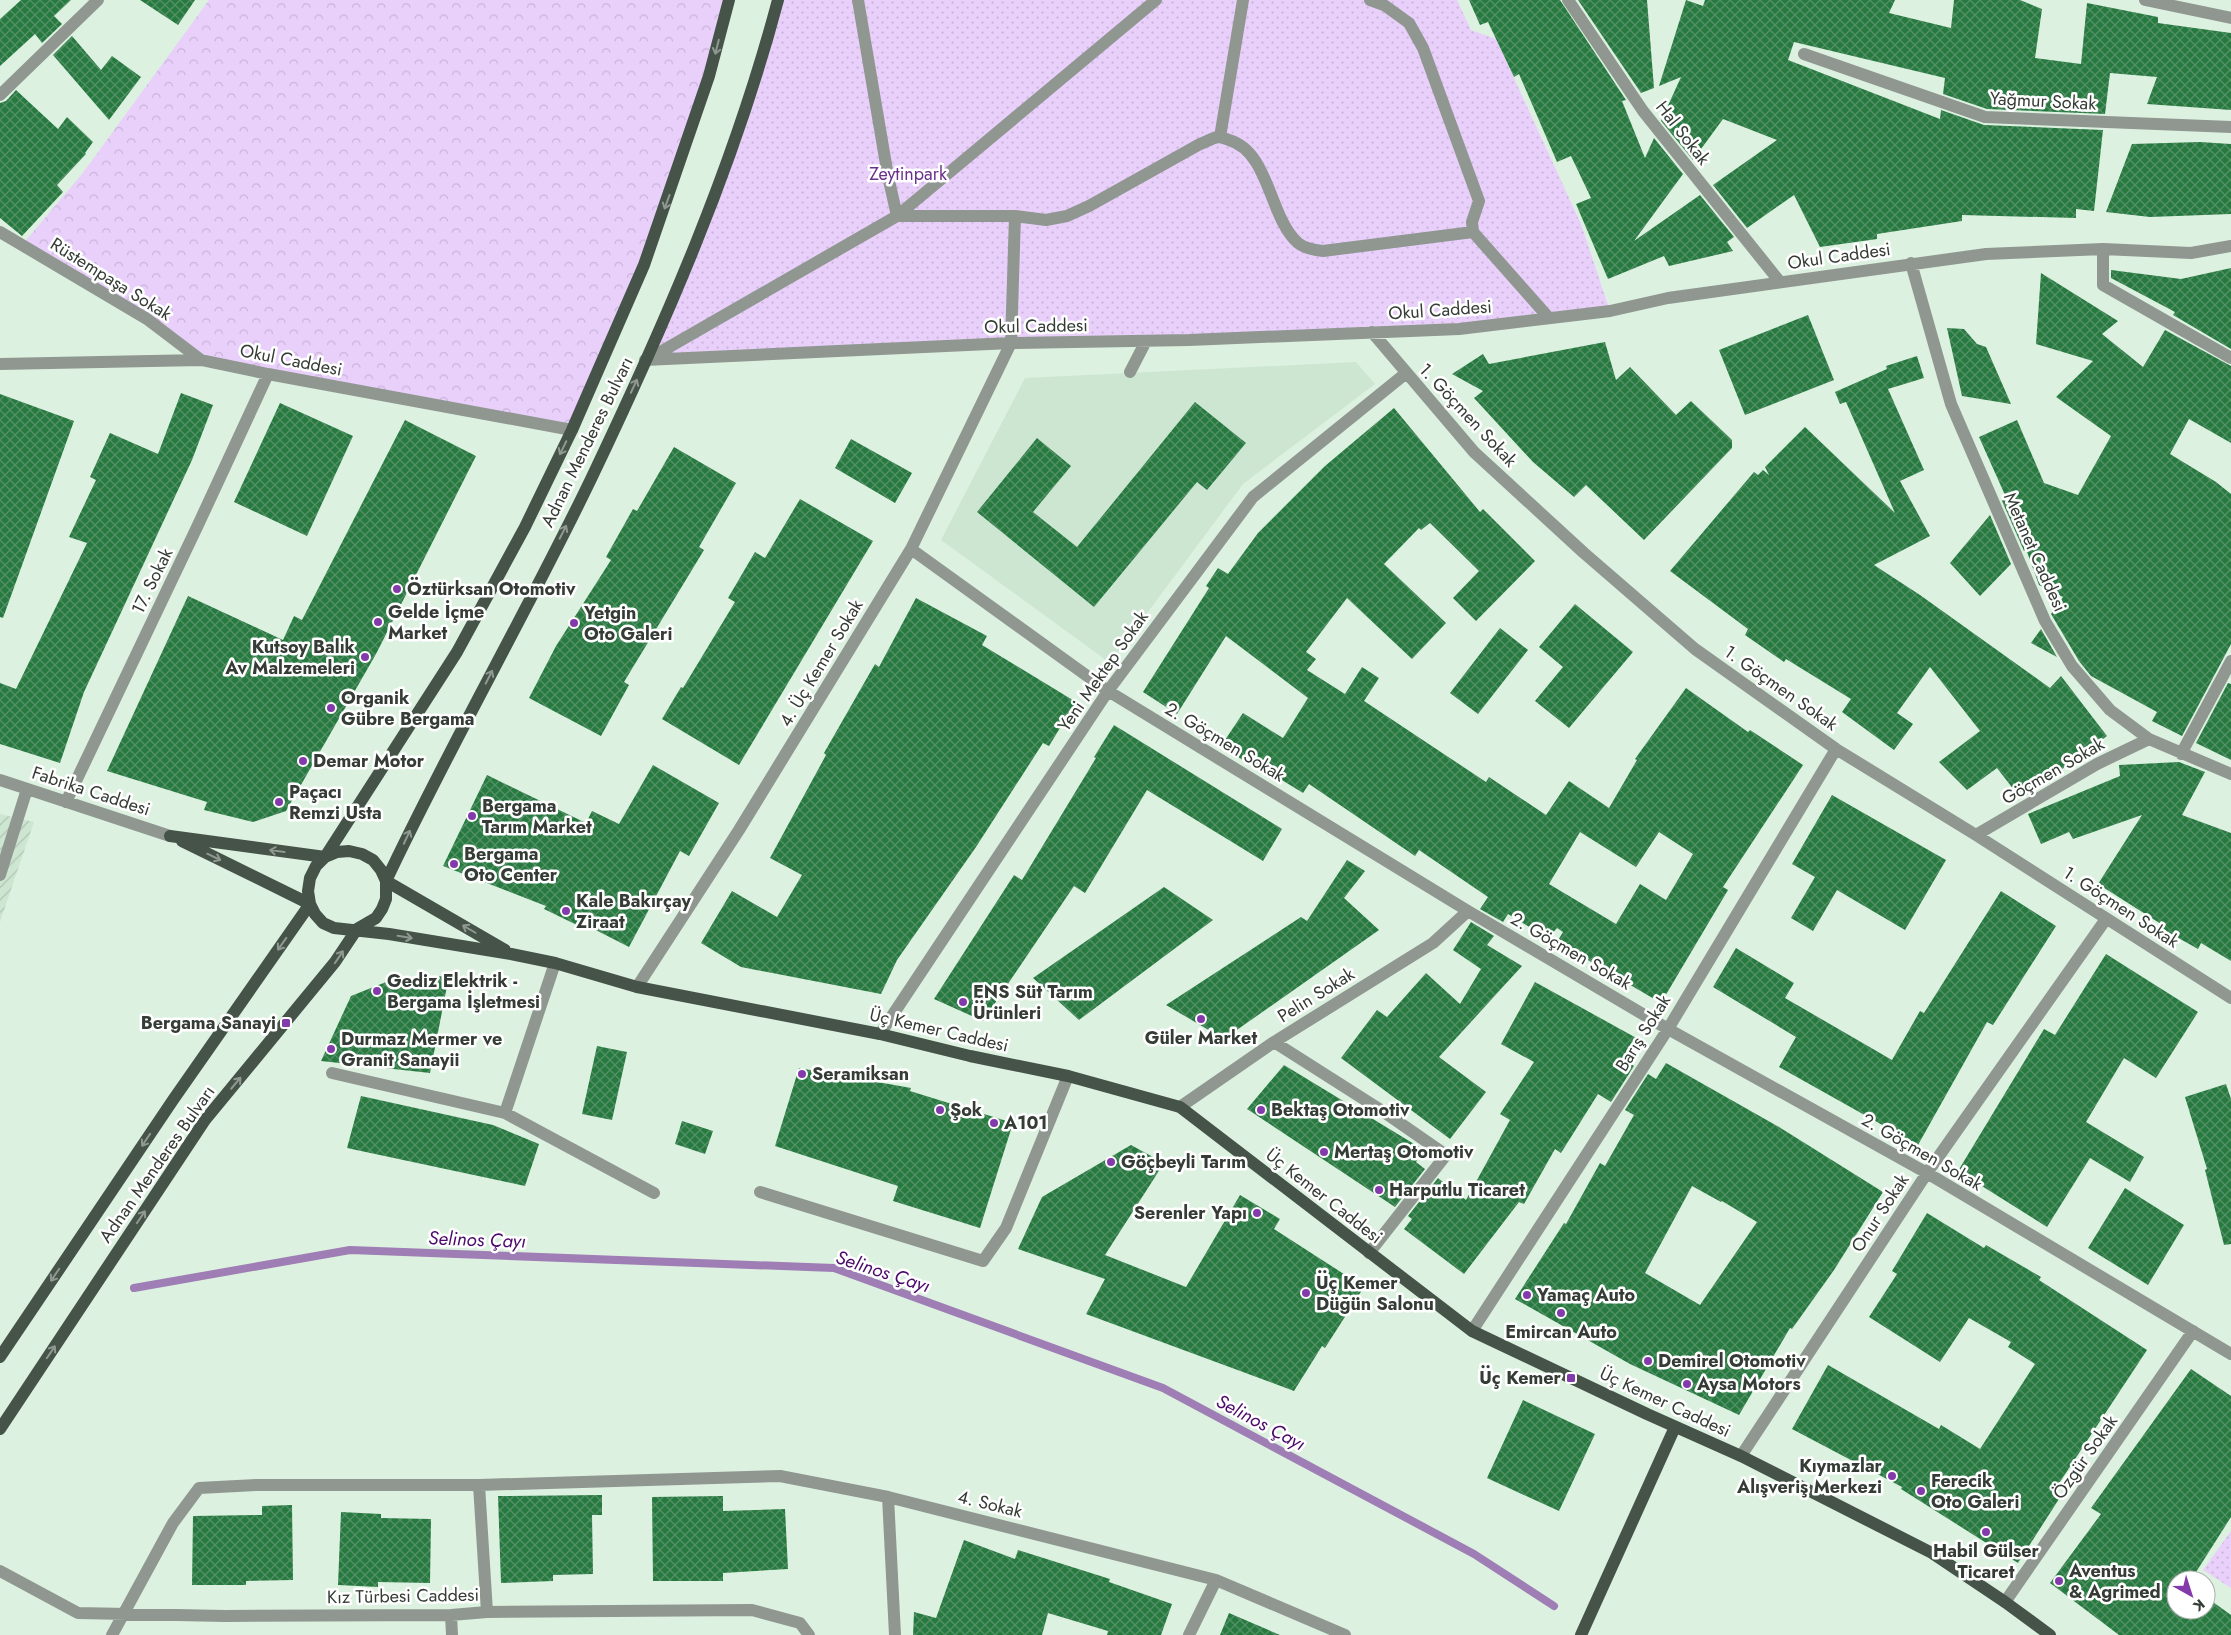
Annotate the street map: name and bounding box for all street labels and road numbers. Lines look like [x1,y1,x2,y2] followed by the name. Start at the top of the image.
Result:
[1989,85,2097,117] street label: Yağmur Sokak
[1650,95,1716,171] street label: Hal Sokak
[45,231,177,327] street label: Rüstempaşa Sokak
[1786,236,1892,276] street label: Okul Caddesi
[1387,293,1493,327] street label: Okul Caddesi
[984,312,1088,340] street label: Okul Caddesi
[238,337,344,383] street label: Okul Caddesi
[534,352,640,532] street label: Adnan Menderes Bulvarı
[1413,357,1523,473] street label: 1. Göçmen Sokak
[1997,488,2073,616] street label: Metanet Caddesi
[125,543,179,618] street label: 17. Sokak
[773,594,869,732] street label: 4. Üç Kemer Sokak
[1052,605,1155,737] street label: Yeni Mektep Sokak
[1719,639,1843,737] street label: 1. Göçmen Sokak
[1160,696,1290,788] street label: 2. Göçmen Sokak
[1997,731,2109,811] street label: Göçmen Sokak
[29,760,153,822] street label: Fabrika Caddesi
[2058,860,2184,954] street label: 1. Göçmen Sokak
[1506,906,1636,996] street label: 2. Göçmen Sokak
[1272,961,1360,1029] street label: Pelin Sokak
[1609,989,1677,1077] street label: Barış Sokak
[867,1001,1011,1059] street label: Üç Kemer Caddesi
[93,1080,221,1248] street label: Adnan Menderes Bulvarı
[1857,1107,1987,1197] street label: 2. Göçmen Sokak
[1260,1142,1388,1250] street label: Üç Kemer Caddesi
[1845,1169,1915,1257] street label: Onur Sokak
[1595,1360,1735,1444] street label: Üç Kemer Caddesi
[2046,1409,2124,1504] street label: Özgür Sokak
[955,1483,1025,1525] street label: 4. Sokak
[327,1582,479,1610] street label: Kız Türbesi Caddesi

